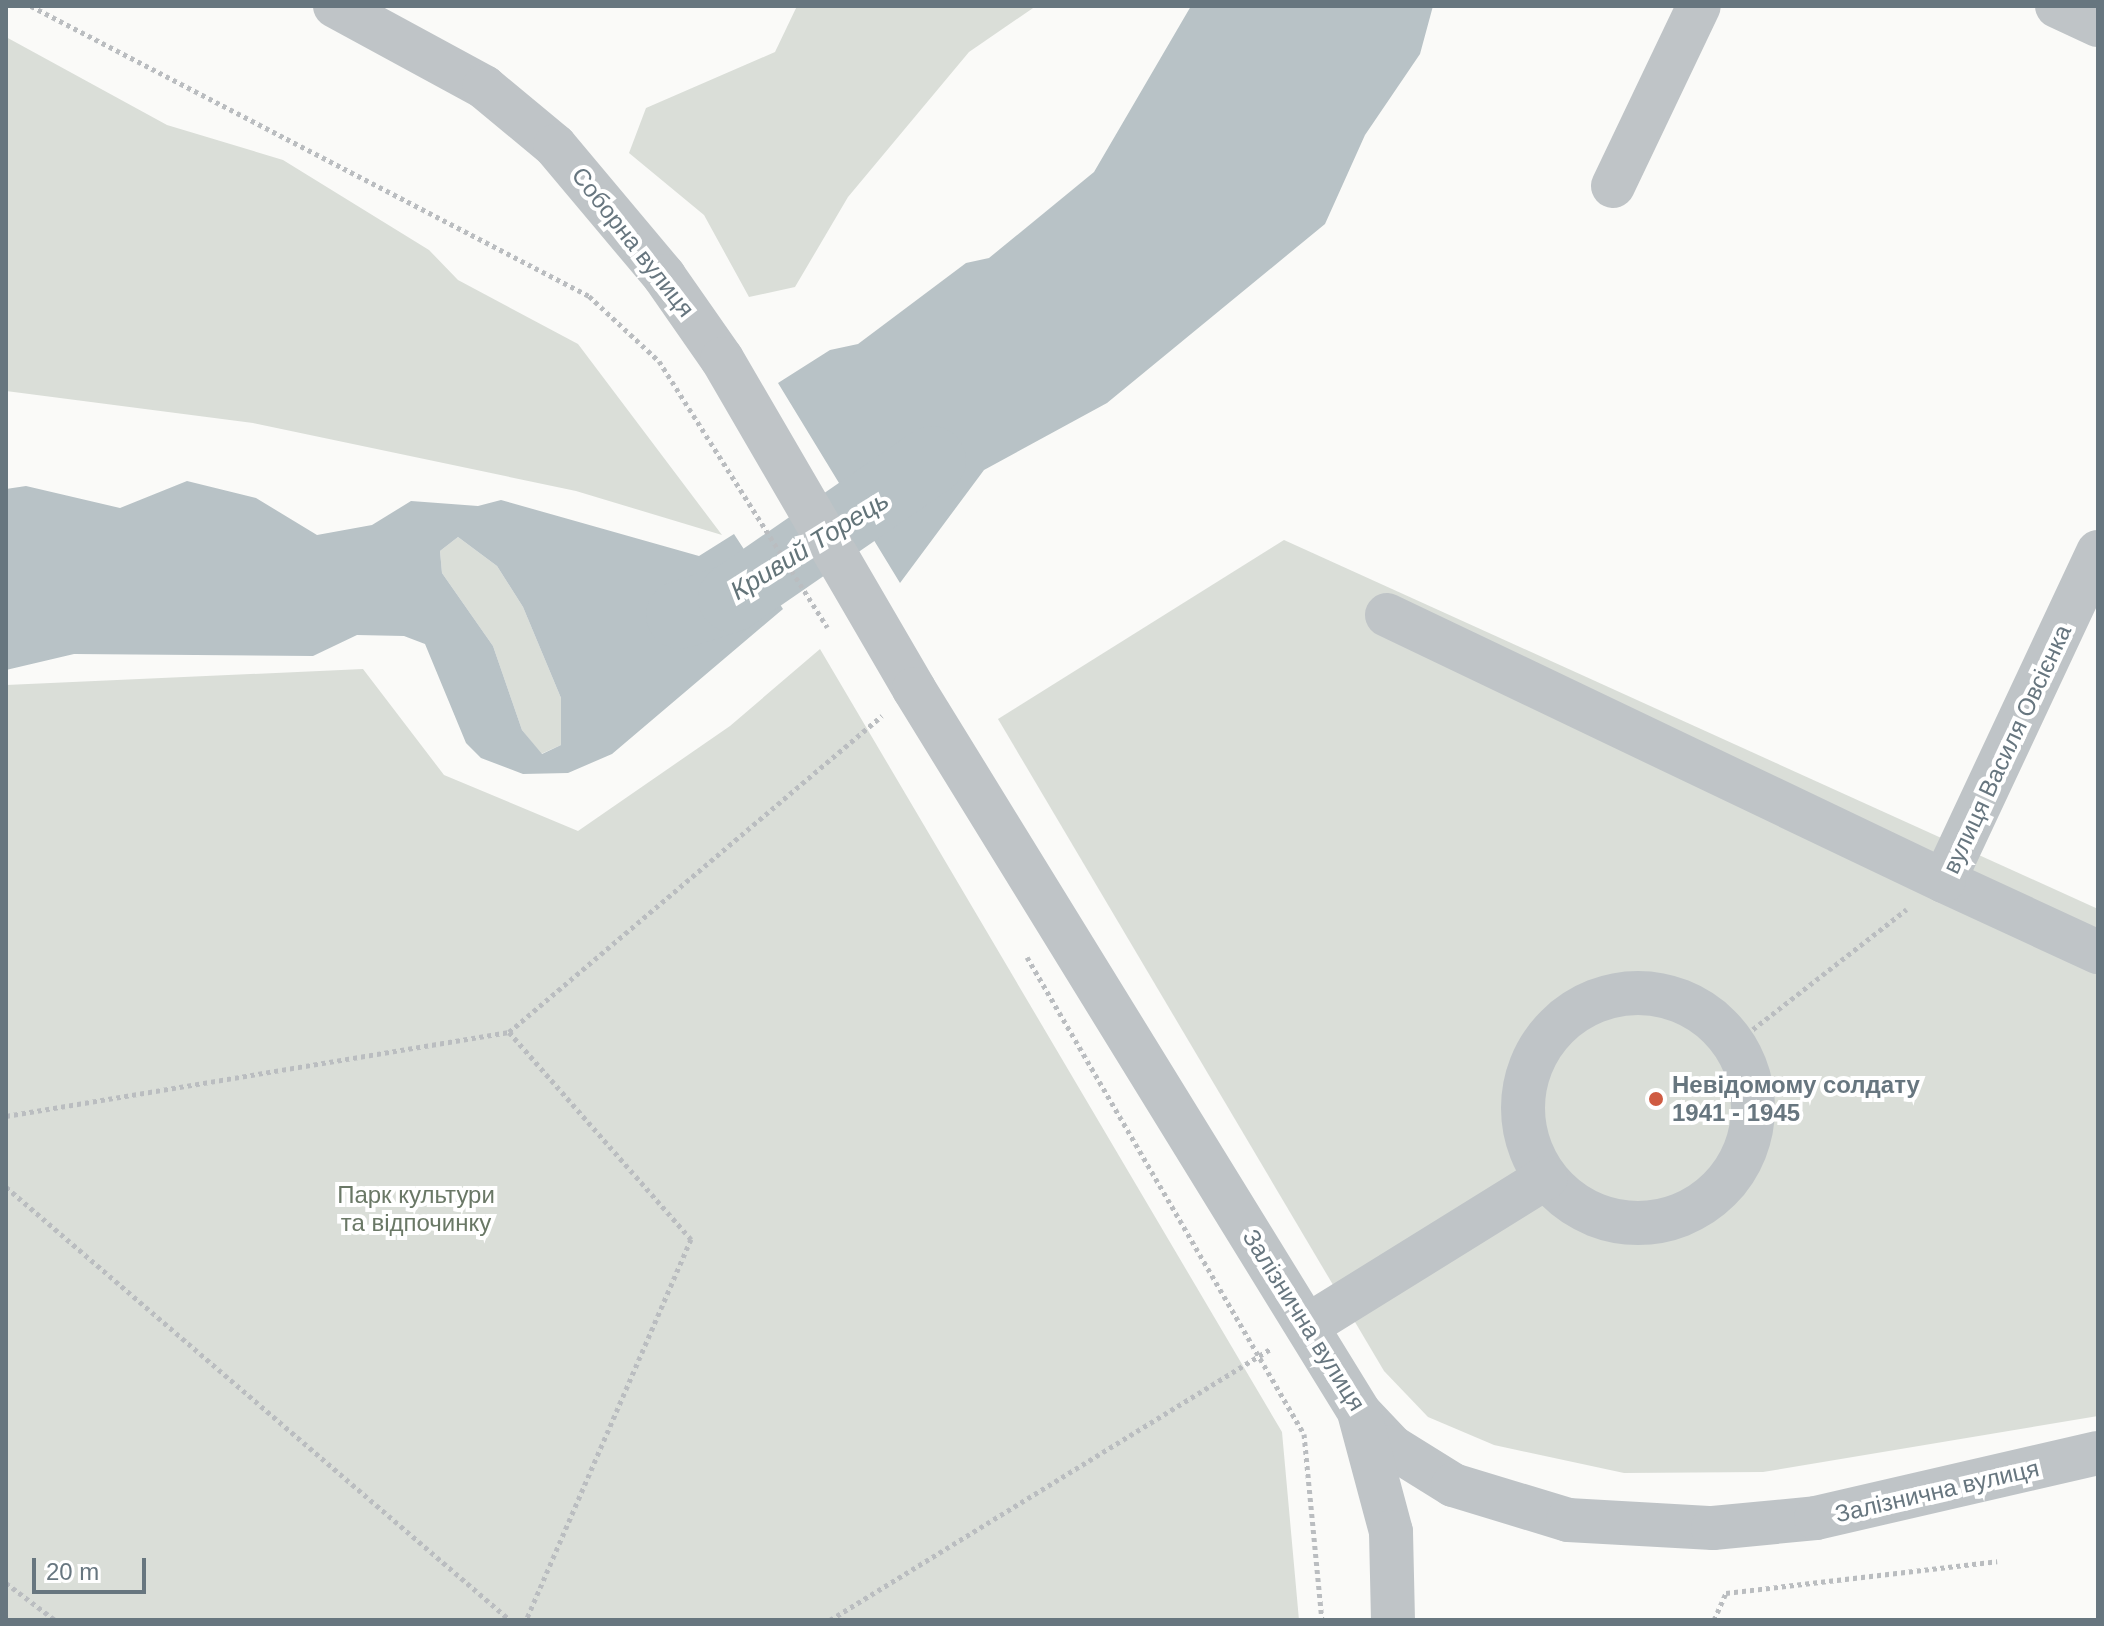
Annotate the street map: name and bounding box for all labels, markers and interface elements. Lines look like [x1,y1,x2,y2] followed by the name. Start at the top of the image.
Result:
[566,161,700,323] street label: Соборна вулиця
[725,485,895,607] water label: Кривий Торець
[1937,620,2077,878] street label: вулиця Василя Овсієнка
[1672,1071,1920,1127] place label: Невідомому солдату 1941 - 1945
[1647,1090,1665,1108] marker: Невідомому солдату 1941 - 1945
[337,1181,495,1237] park label: Парк культури та відпочинку
[1237,1224,1371,1416] street label: Залізнична вулиця
[1832,1454,2042,1528] street label: Залізнична вулиця
[36,1542,150,1592] scale bar
[46,1558,99,1585] text: 20 m

